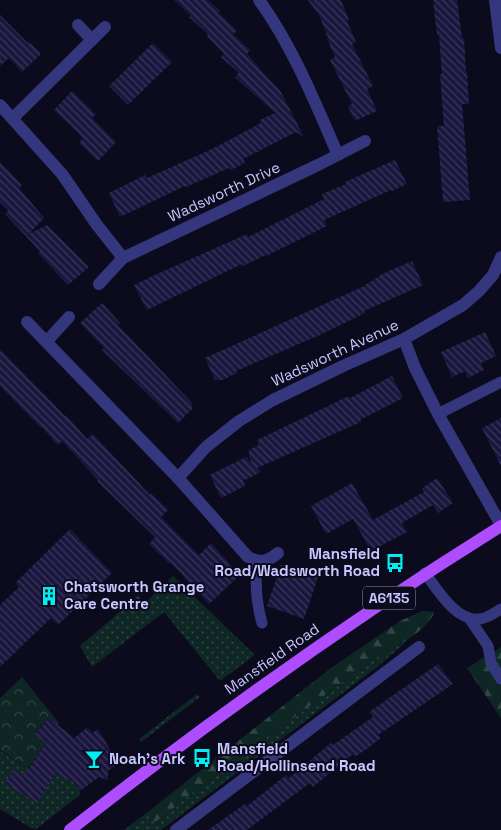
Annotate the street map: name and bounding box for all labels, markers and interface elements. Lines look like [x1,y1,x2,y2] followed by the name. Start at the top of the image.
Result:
[165,157,283,226] street label: Wadsworth Drive
[268,315,402,390] street label: Wadsworth Avenue
[215,544,380,580] place label: Mansfield Road/Wadsworth Road
[384,552,406,574] bus stop icon: Mansfield Road/Wadsworth Road
[64,577,205,613] place label: Chatsworth Grange Care Centre
[38,585,60,607] building icon: Chatsworth Grange Care Centre
[363,586,415,610] road number: A6135
[221,619,323,698] street label: Mansfield Road
[217,739,376,775] place label: Mansfield Road/Hollinsend Road
[191,747,213,769] bus stop icon: Mansfield Road/Hollinsend Road
[83,748,105,770] bar icon: Noah's Ark
[109,749,186,768] place label: Noah's Ark

